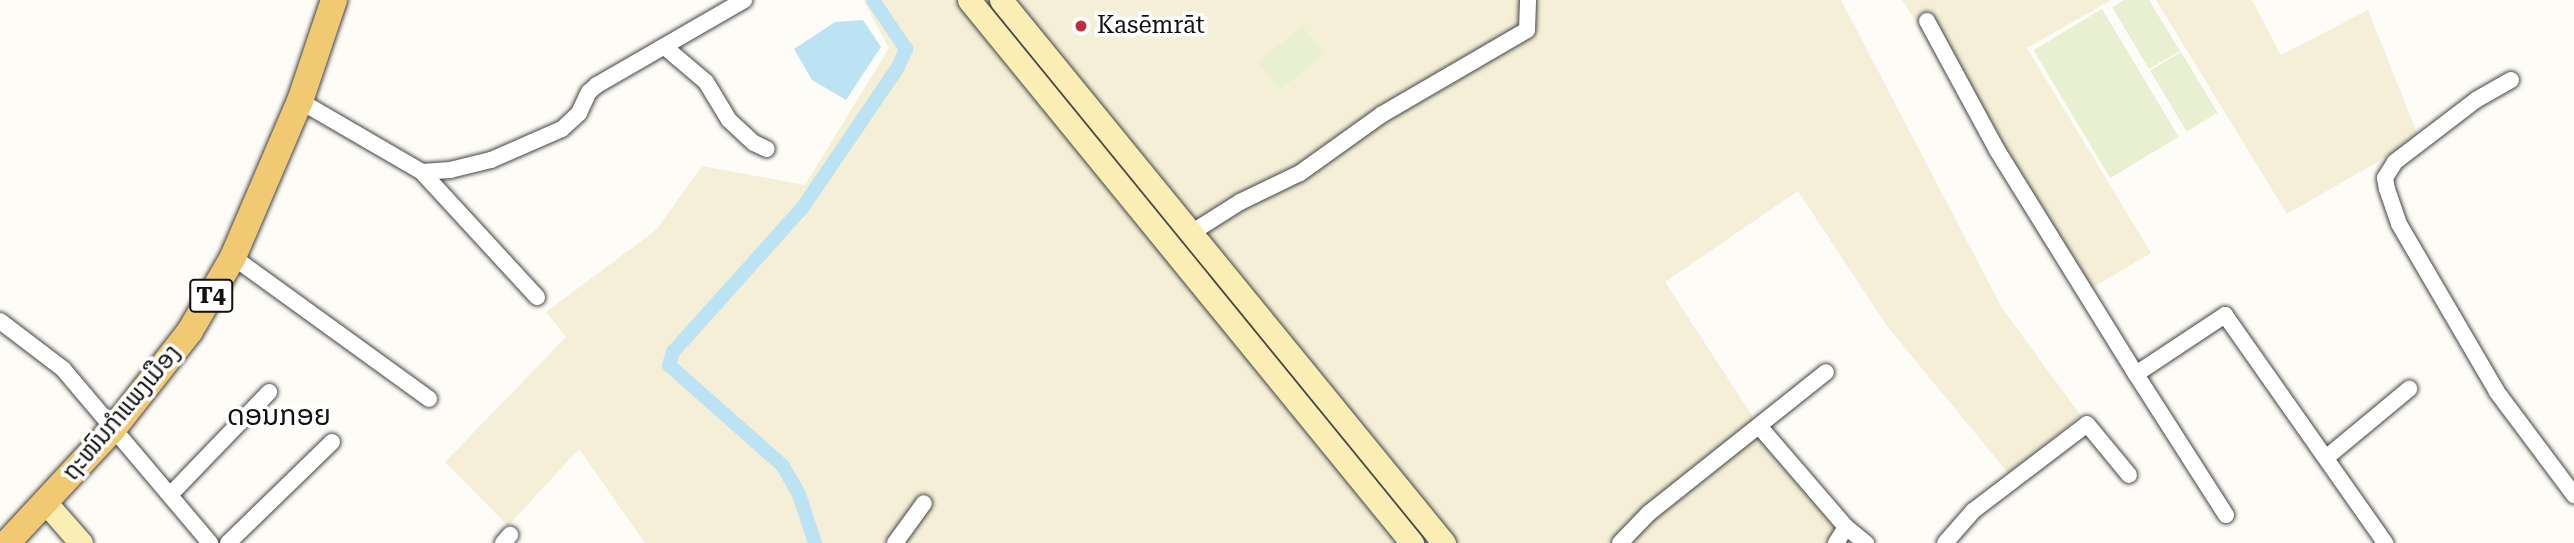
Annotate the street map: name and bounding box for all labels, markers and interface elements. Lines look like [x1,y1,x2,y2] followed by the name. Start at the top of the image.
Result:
[1097,12,1205,40] place label: Kasēmrāt
[1071,16,1091,36] marker: Kasēmrāt
[188,276,234,316] road number: T4
[57,339,187,487] street label: ຖະໜົນກຳແພງເມືອງ
[227,399,331,433] district label: ດອນກອຍ

